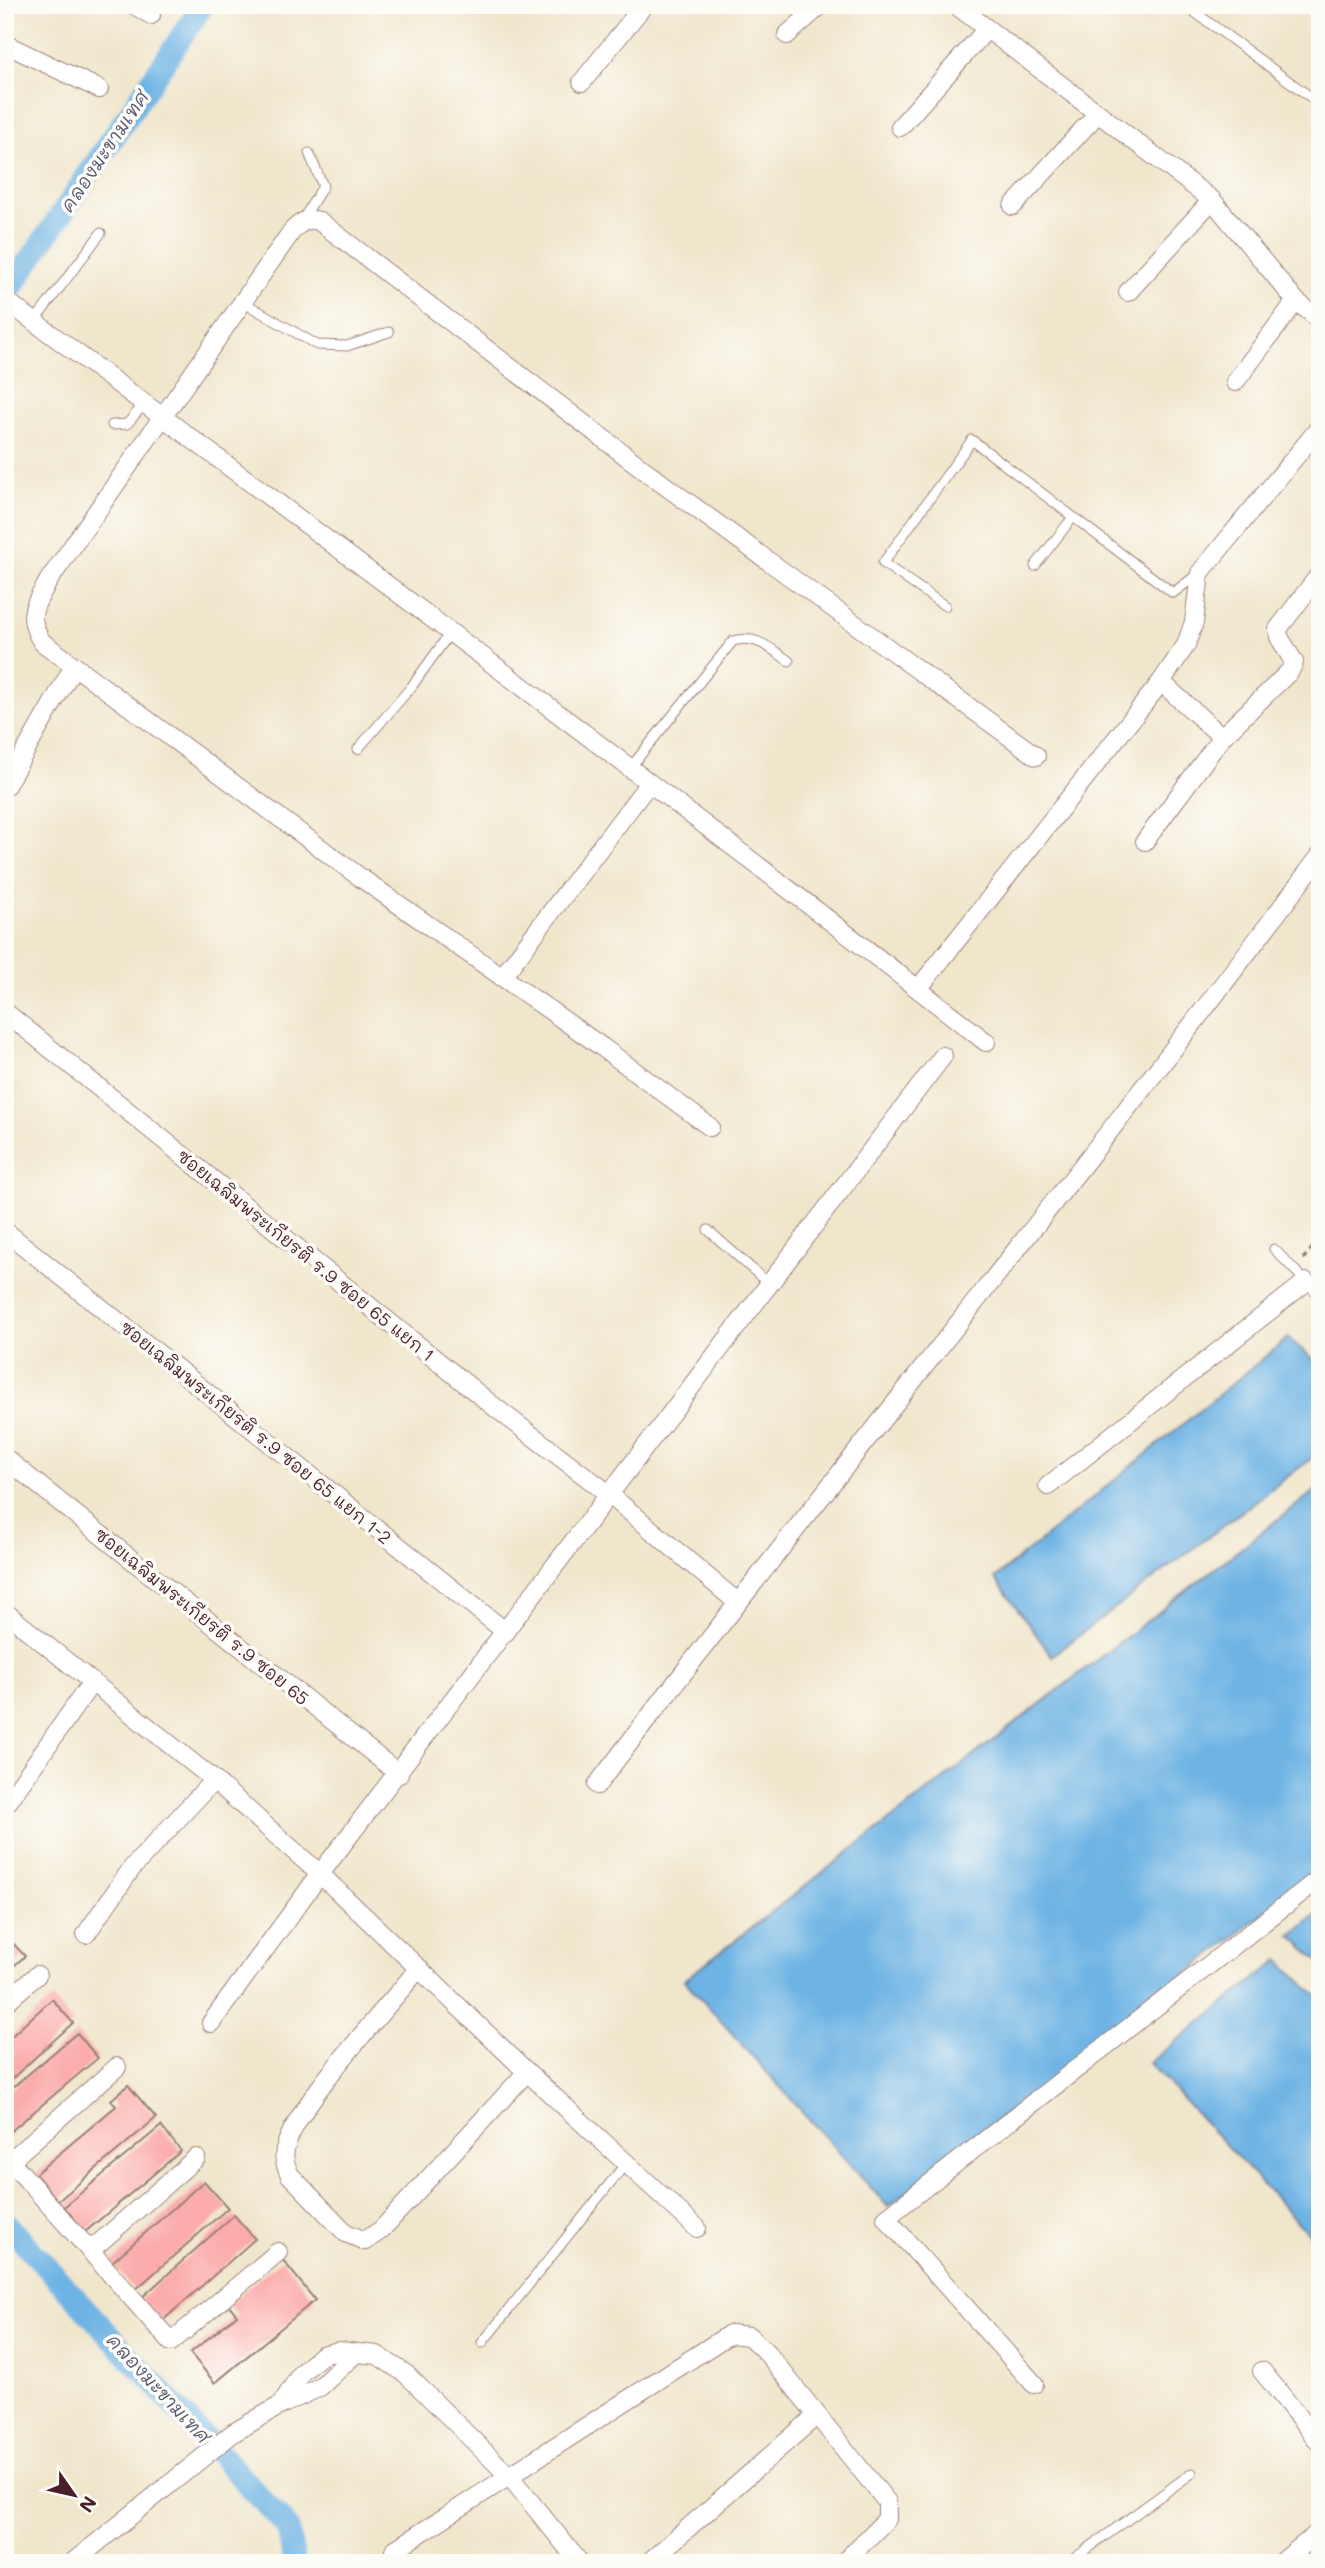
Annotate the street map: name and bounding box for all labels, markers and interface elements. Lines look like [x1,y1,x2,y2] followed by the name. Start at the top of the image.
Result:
[54,84,155,217] water label: คลองมะขามเทศ
[172,1143,440,1367] street label: ซอยเฉลิมพระเกียรติ ร.9 ซอย 65 แยก 1
[115,1315,397,1549] street label: ซอยเฉลิมพระเกียรติ ร.9 ซอย 65 แยก 1-2
[90,1522,314,1710] street label: ซอยเฉลิมพระเกียรติ ร.9 ซอย 65
[102,2328,217,2449] water label: คลองมะขามเทศ
[38,2460,108,2530] north arrow
[74,2492,103,2518] text: N

